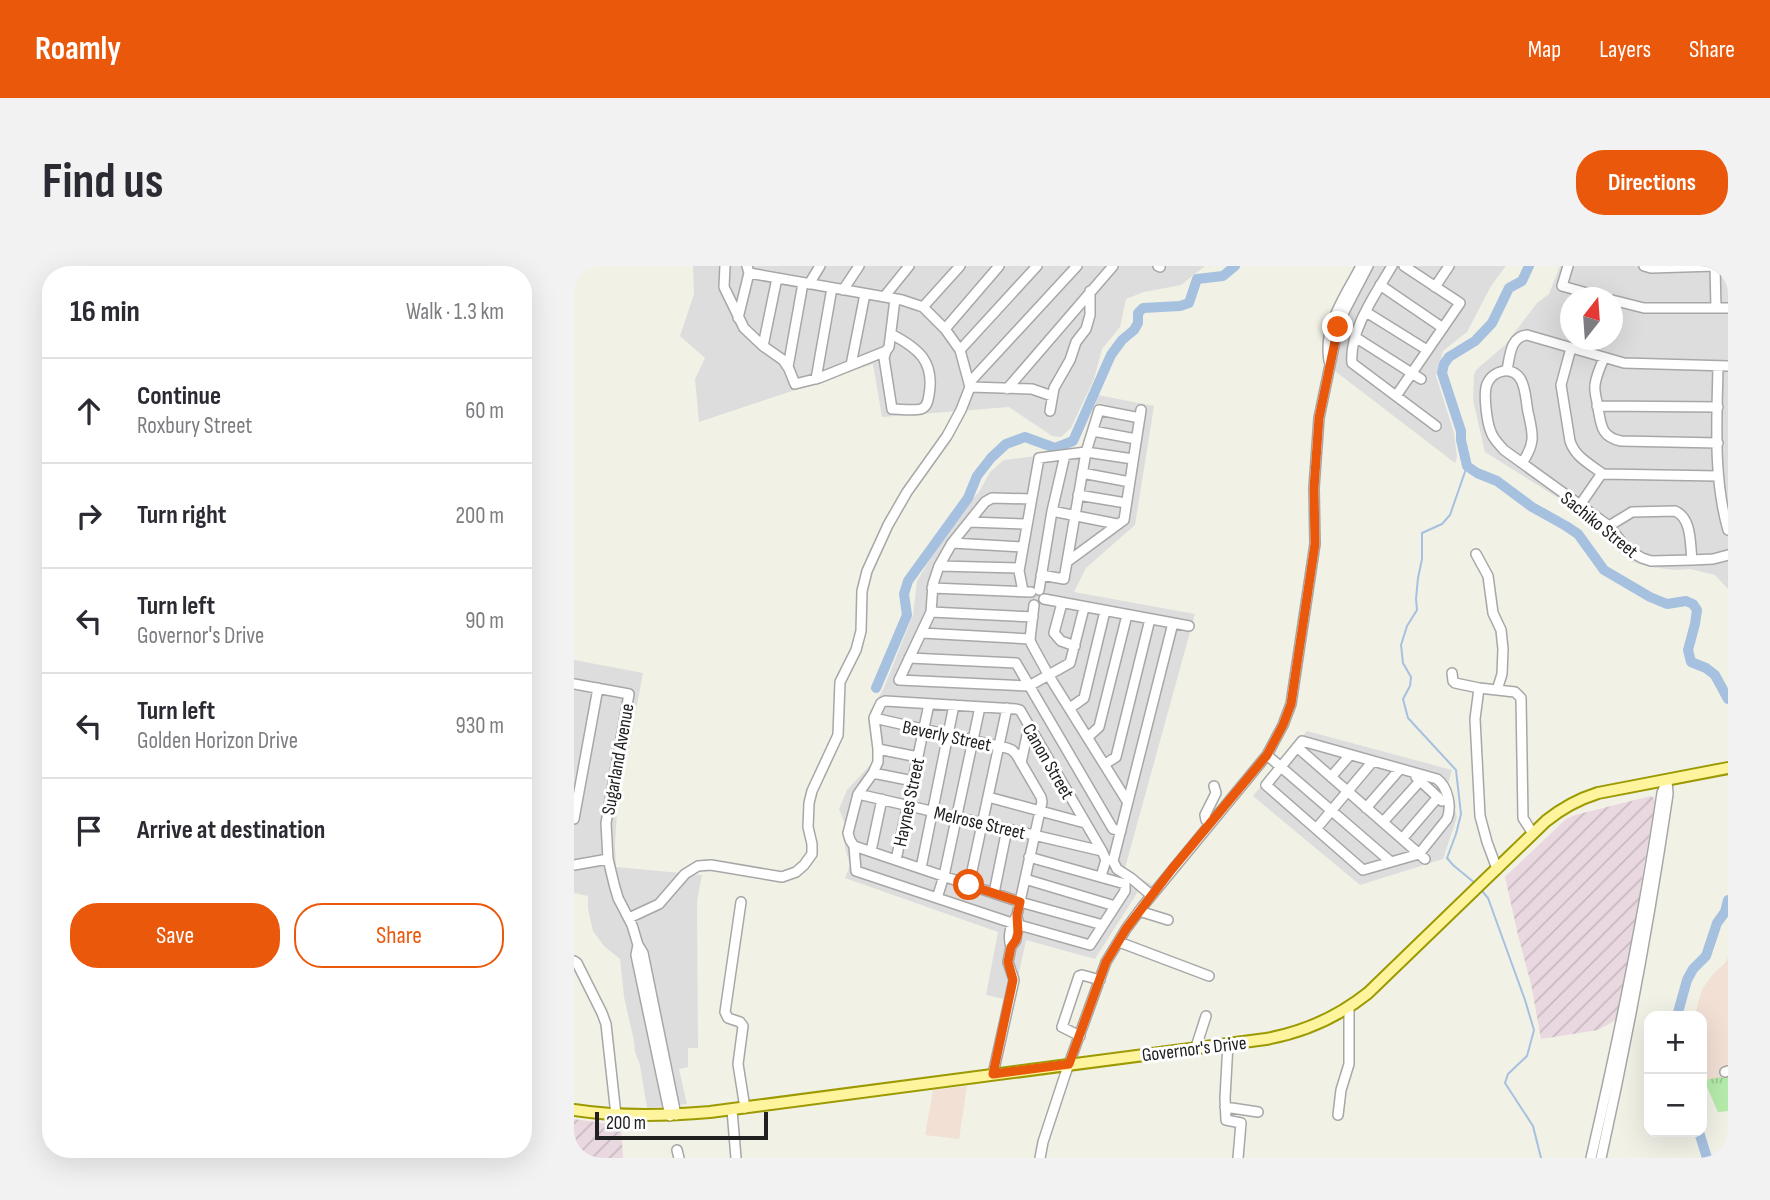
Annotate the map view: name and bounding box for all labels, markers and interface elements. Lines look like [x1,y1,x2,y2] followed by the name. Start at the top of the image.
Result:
[35,29,121,69] text: Roamly
[1528,35,1561,64] text: Map
[1599,35,1651,64] text: Layers
[1689,35,1735,64] text: Share
[1576,150,1728,215] button: Directions
[42,153,164,212] text: Find us
[1560,287,1623,350] north arrow
[70,294,140,330] text: 16 min
[406,298,504,326] text: Walk · 1.3 km
[1322,311,1353,342] route end
[137,381,221,412] text: Continue
[70,392,108,430] icon: ahead
[465,397,504,425] text: 60 m
[137,412,252,440] text: Roxbury Street
[1556,487,1642,563] street label: Sachiko Street
[70,497,108,535] icon: right
[137,500,226,531] text: Turn right
[456,502,504,530] text: 200 m
[137,591,215,622] text: Turn left
[70,602,108,640] icon: left
[465,607,504,635] text: 90 m
[137,622,264,650] text: Governor's Drive
[137,696,215,727] text: Turn left
[597,702,640,817] street label: Sugarland Avenue
[70,707,108,745] icon: left
[455,712,504,740] text: 930 m
[900,716,993,757] street label: Beverly Street
[1017,720,1079,804] street label: Canon Street
[137,727,298,755] text: Golden Horizon Drive
[889,756,930,849] street label: Haynes Street
[932,802,1028,845] street label: Melrose Street
[70,812,108,850] icon: arrive
[137,815,325,846] text: Arrive at destination
[953,869,984,900] route start
[70,903,280,968] button: Save
[294,903,504,968] button: Share
[1644,1011,1707,1137] map controls
[1644,1011,1707,1074] button: +
[1141,1032,1248,1067] street label: Governor's Drive
[1644,1074,1707,1137] button: −
[595,1109,768,1141] scale bar
[606,1112,646,1135] text: 200 m

